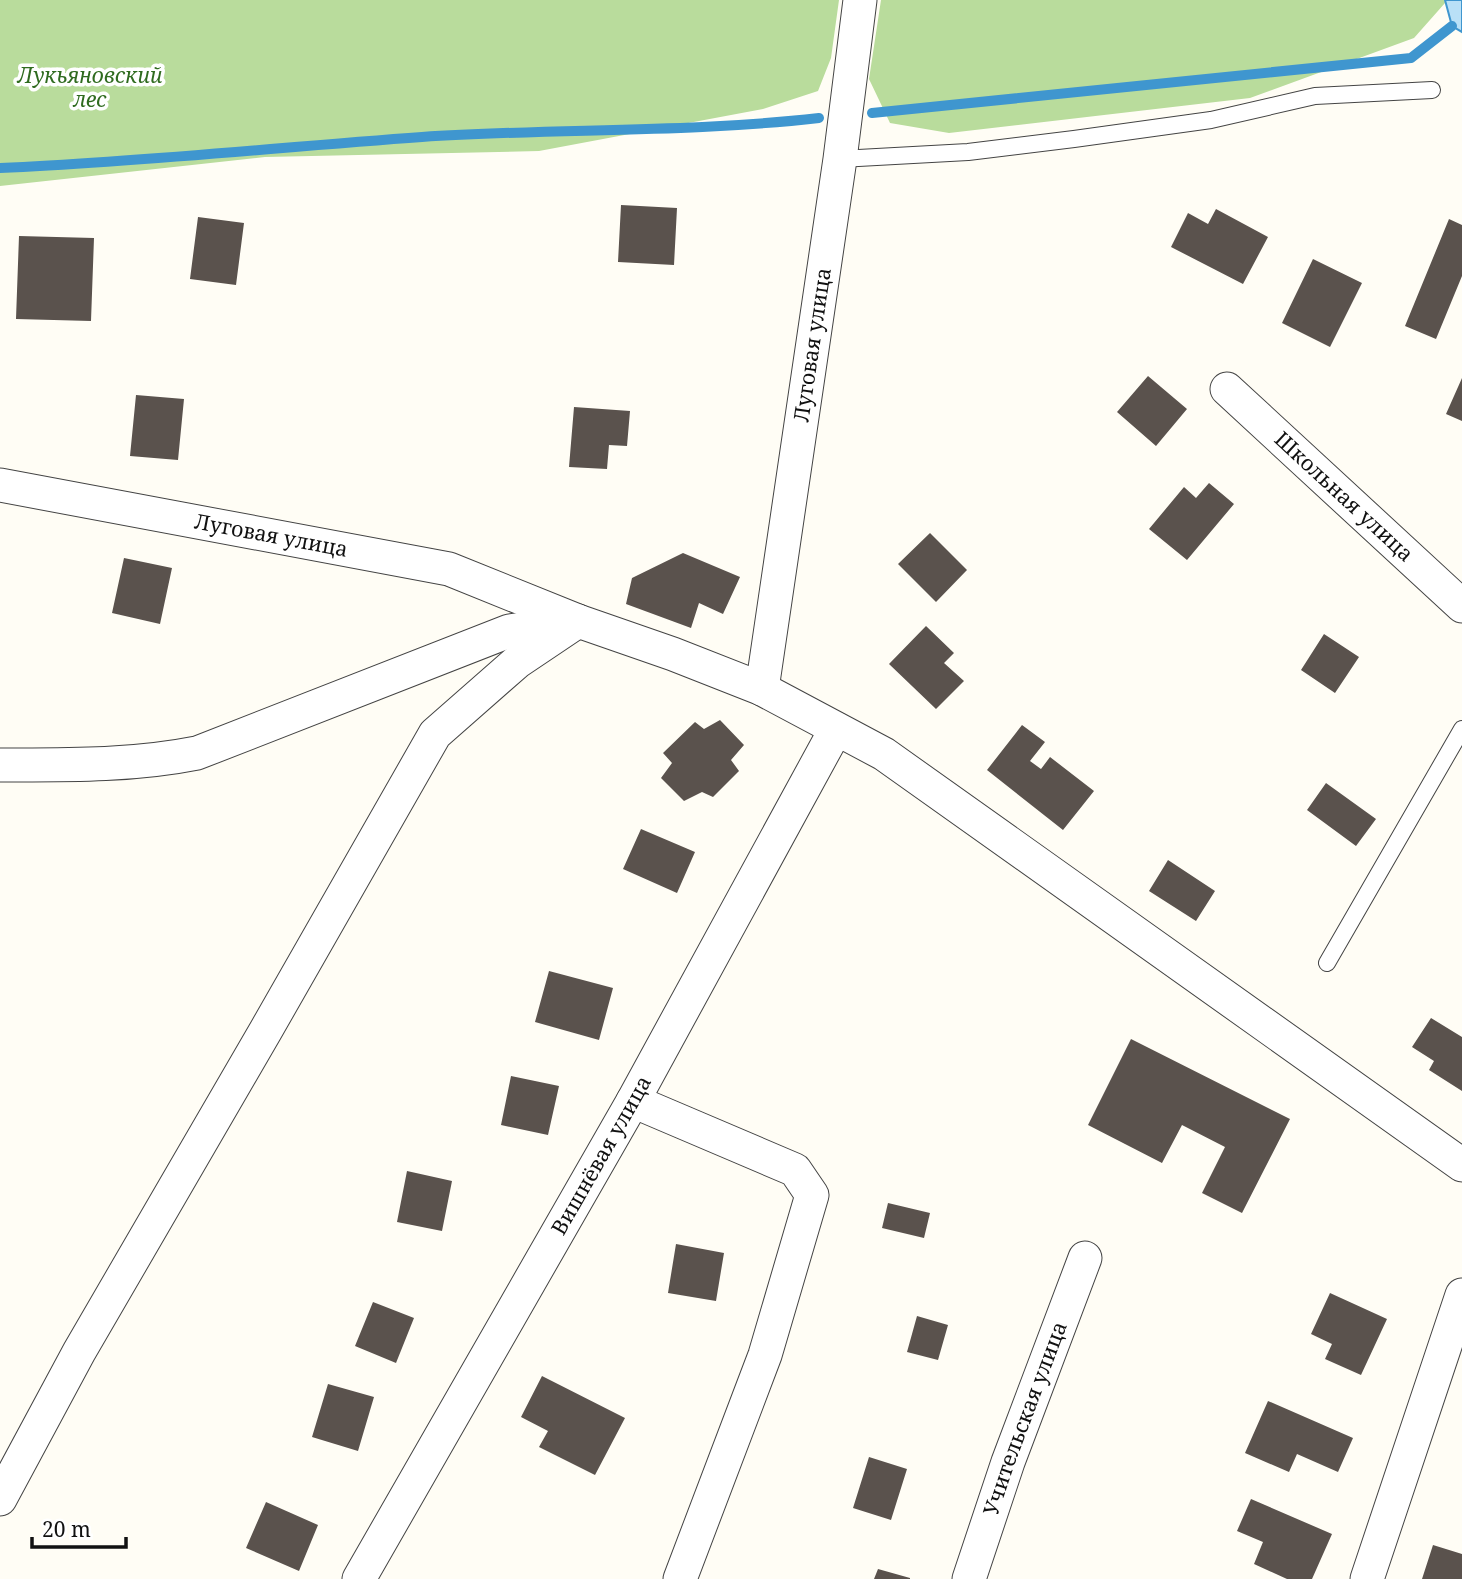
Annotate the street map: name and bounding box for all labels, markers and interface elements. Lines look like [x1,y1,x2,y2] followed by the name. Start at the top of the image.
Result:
[17,61,163,113] park label: Лукьяновский лес
[787,266,837,423] street label: Луговая улица
[1269,425,1420,567] street label: Школьная улица
[193,507,350,563] street label: Луговая улица
[544,1070,657,1240] street label: Вишнёвая улица
[976,1317,1073,1519] street label: Учительская улица
[32,1506,126,1550] scale bar
[42,1515,91,1543] text: 20 m

